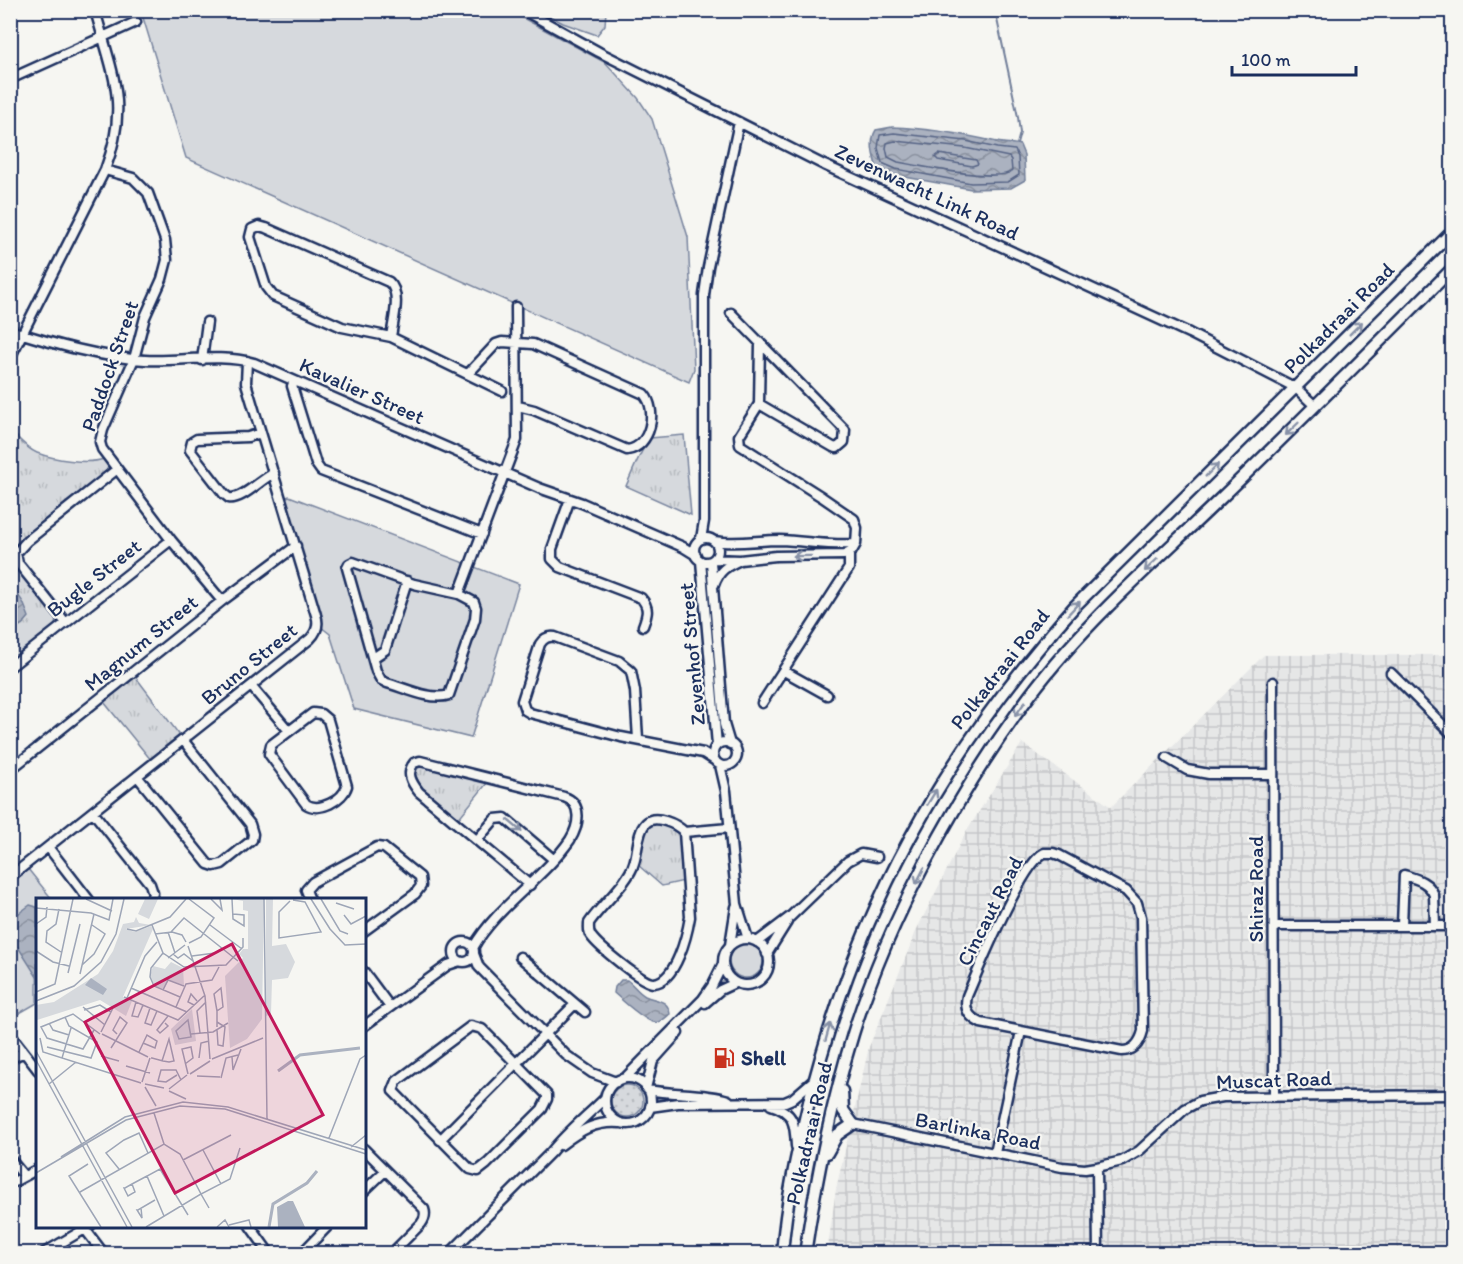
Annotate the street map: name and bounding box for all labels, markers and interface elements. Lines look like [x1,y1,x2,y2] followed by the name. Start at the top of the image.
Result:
[1232,39,1356,77] scale bar
[1241,49,1291,71] text: 100 m
[831,138,1024,245] street label: Zevenwacht Link Road
[1278,257,1400,378] street label: Polkadraai Road
[75,297,144,435] street label: Paddock Street
[1349,321,1364,335] one-way arrow
[296,352,429,429] street label: Kavalier Street
[1284,422,1299,437] one-way arrow
[1205,463,1220,478] one-way arrow
[42,533,146,622] street label: Bugle Street
[793,550,813,561] one-way arrow
[1144,557,1159,572] one-way arrow
[673,581,710,726] street label: Zevenhof Street
[79,589,203,696] street label: Magnum Street
[1067,600,1081,615] one-way arrow
[945,603,1055,734] street label: Polkadraai Road
[196,617,302,710] street label: Bruno Street
[1014,700,1026,716] one-way arrow
[927,789,939,806] one-way arrow
[507,819,522,833] one-way arrow
[1243,835,1268,943] street label: Shiraz Road
[951,851,1028,970] street label: Cincaut Road
[914,866,925,884] one-way arrow
[36,898,366,1228] inset map
[823,1023,834,1042] one-way arrow
[741,1045,787,1070] place label: Shell
[712,1046,736,1070] fuel station icon: Shell
[780,1058,837,1207] street label: Polkadraai Road
[1216,1065,1333,1094] street label: Muscat Road
[913,1106,1043,1155] street label: Barlinka Road

